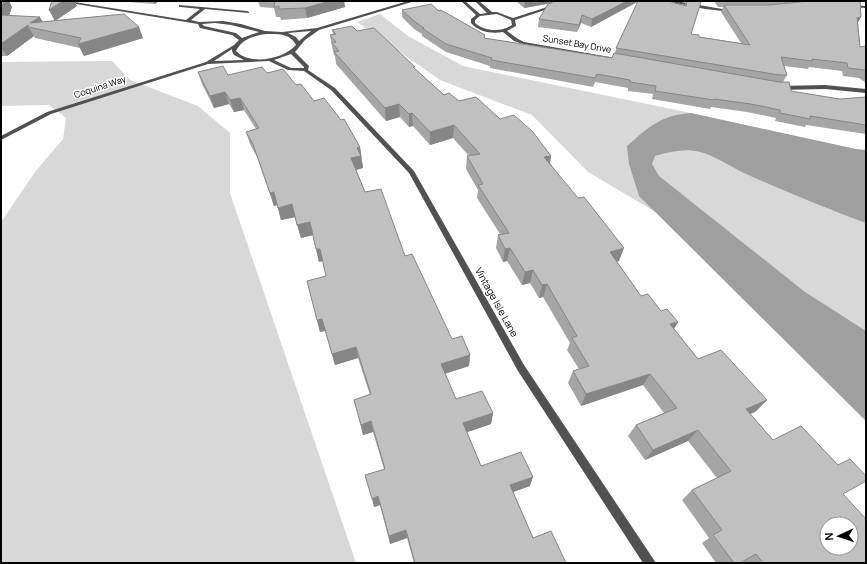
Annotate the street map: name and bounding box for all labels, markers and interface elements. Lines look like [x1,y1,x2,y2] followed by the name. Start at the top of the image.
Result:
[542,31,612,56] street label: Sunset Bay Drive
[72,72,128,101] street label: Coquina Way
[472,265,522,339] street label: Vintage Isle Lane
[819,516,859,556] north arrow
[821,532,836,541] text: N

